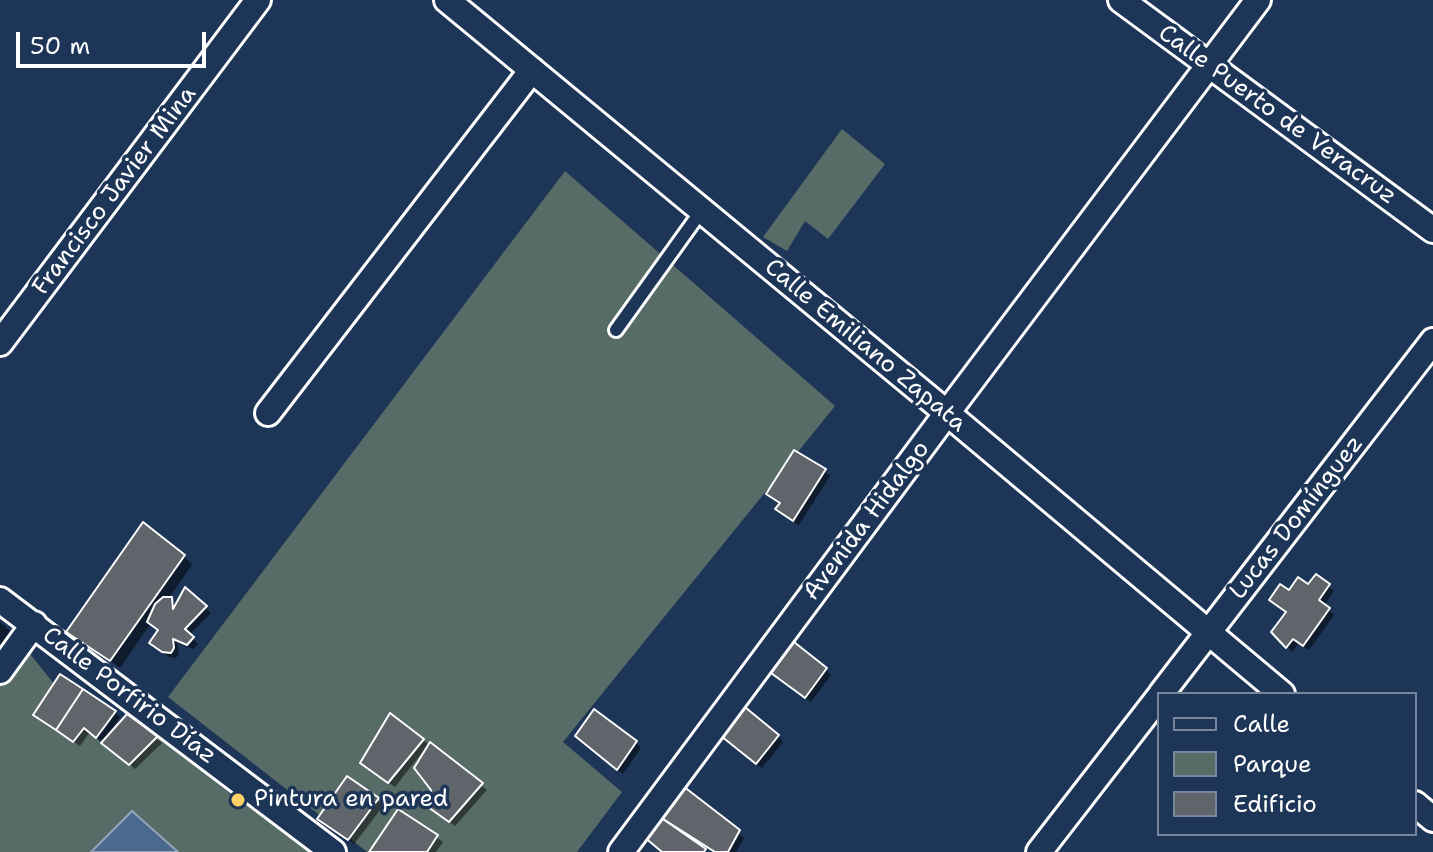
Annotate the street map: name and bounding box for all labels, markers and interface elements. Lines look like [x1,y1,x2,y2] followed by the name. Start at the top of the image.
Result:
[20,16,210,66] scale bar
[1152,19,1402,211] street label: Calle Puerto de Veracruz
[30,30,90,62] text: 50 m
[27,81,203,301] street label: Francisco Javier Mina
[758,253,972,439] street label: Calle Emiliano Zapata
[1224,430,1370,606] street label: Lucas Domínguez
[798,436,936,606] street label: Avenida Hidalgo
[36,621,222,771] street label: Calle Porfirio Díaz
[1157,692,1417,836] legend
[1233,708,1290,740] text: Calle
[1233,748,1312,780] text: Parque
[254,786,448,814] place label: Pintura en pared
[1233,788,1317,820] text: Edificio
[229,791,247,809] marker: Pintura en pared

